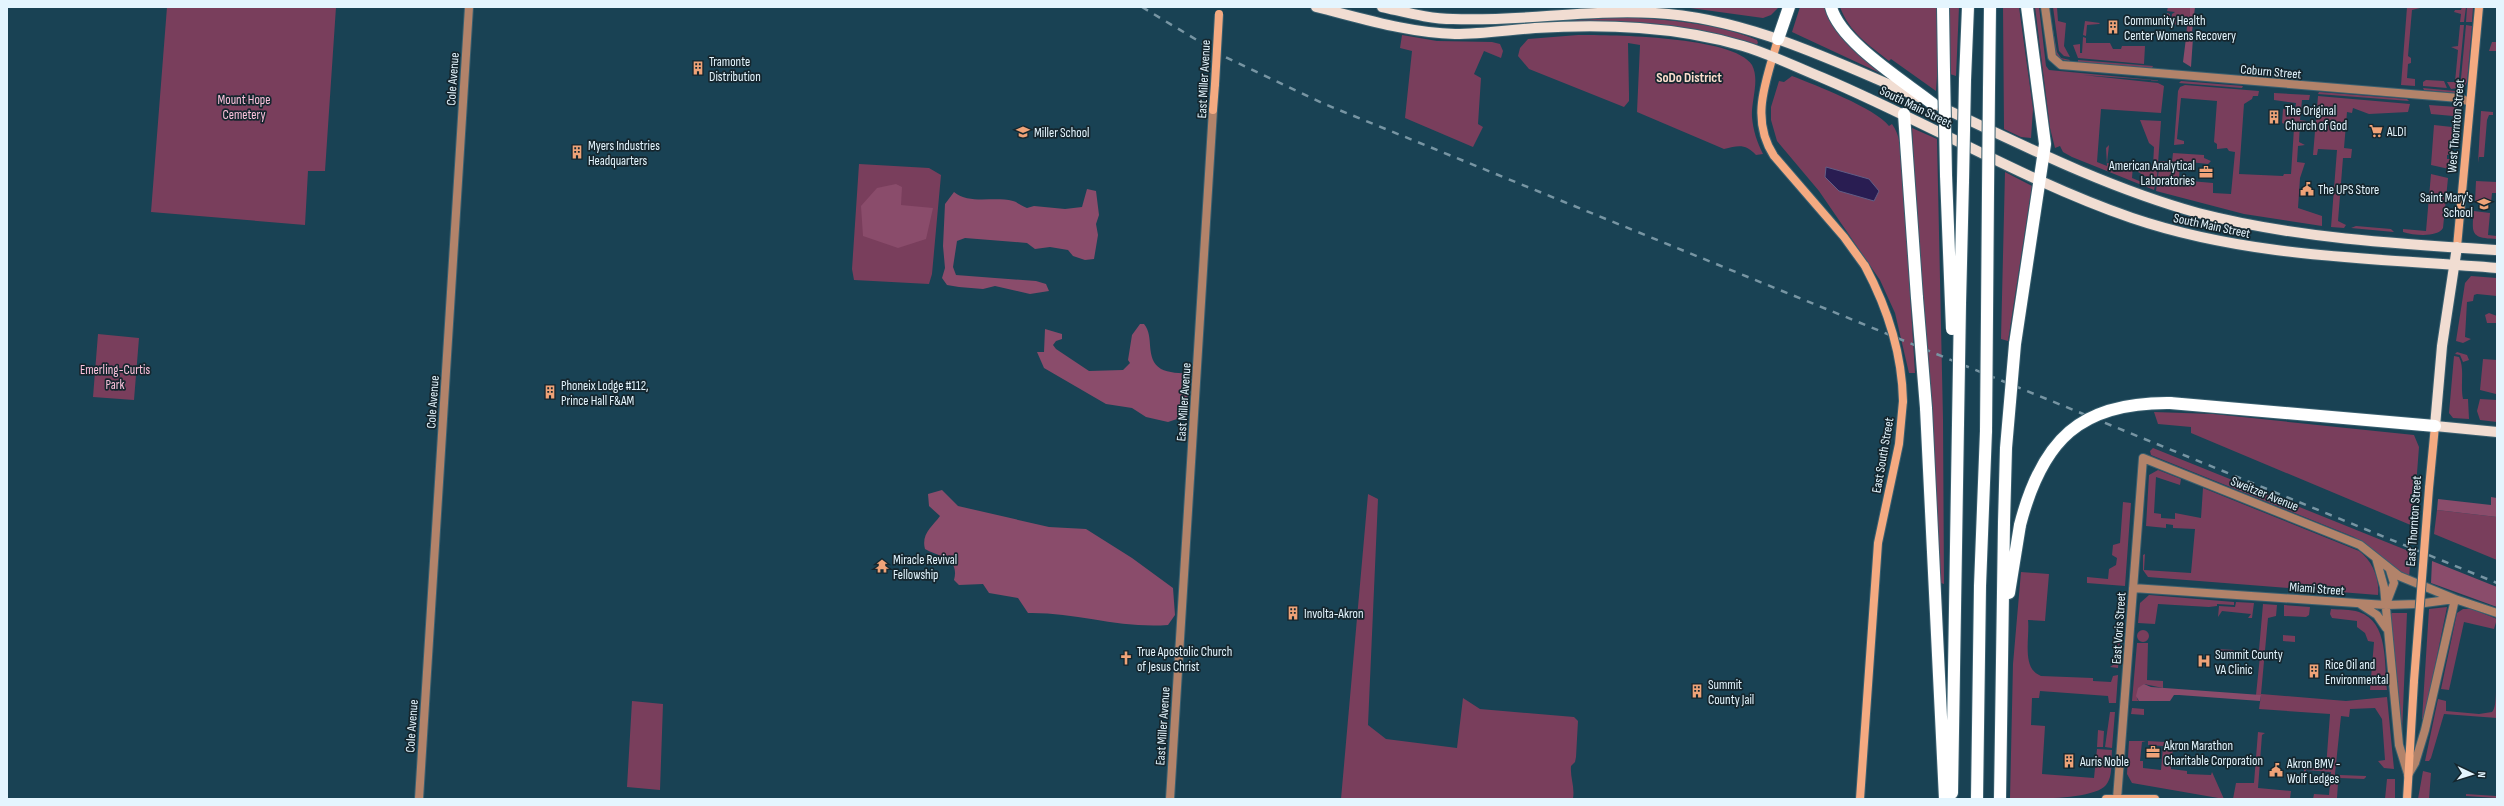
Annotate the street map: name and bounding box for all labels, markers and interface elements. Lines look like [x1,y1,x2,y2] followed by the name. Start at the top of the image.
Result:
[2124,13,2236,44] place label: Community Health Center Womens Recovery
[2105,19,2121,35] building icon: Community Health Center Womens Recovery
[1194,39,1214,119] street label: East Miller Avenue
[443,52,463,106] street label: Cole Avenue
[709,54,761,85] place label: Tramonte Distribution
[690,60,706,76] building icon: Tramonte Distribution
[2240,61,2302,83] street label: Coburn Street
[1656,69,1722,86] district label: SoDo District
[2444,79,2468,174] street label: West Thornton Street
[1877,83,1954,131] street label: South Main Street
[218,92,270,123] park label: Mount Hope Cemetery
[2285,103,2347,134] place label: The Original Church of God
[2266,109,2282,125] building icon: The Original Church of God
[2368,123,2384,139] supermarket icon: ALDI
[1015,124,1031,140] school or university icon: Miller School
[2386,124,2406,140] place label: ALDI
[1034,125,1090,141] place label: Miller School
[588,138,660,169] place label: Myers Industries Headquarters
[569,144,585,160] building icon: Myers Industries Headquarters
[2108,158,2195,189] place label: American Analytical Laboratories
[2198,164,2214,180] office icon: American Analytical Laboratories
[2299,181,2315,197] public building icon: The UPS Store
[2318,182,2379,198] place label: The UPS Store
[2420,190,2473,221] place label: Saint Mary's School
[2476,196,2492,212] school or university icon: Saint Mary's School
[2172,210,2252,242] street label: South Main Street
[80,362,150,393] park label: Emerling-Curtis Park
[1173,362,1195,442] street label: East Miller Avenue
[423,375,443,429] street label: Cole Avenue
[561,378,649,409] place label: Phoneix Lodge #112, Prince Hall F&AM
[542,384,558,400] building icon: Phoneix Lodge #112, Prince Hall F&AM
[1868,416,1897,494] street label: East South Street
[2228,473,2301,515] street label: Sweitzer Avenue
[2403,475,2425,567] street label: East Thornton Street
[893,552,957,583] place label: Miracle Revival Fellowship
[874,558,890,574] temple icon: Miracle Revival Fellowship
[2289,579,2345,599] street label: Miami Street
[2109,592,2129,665] street label: East Voris Street
[1285,605,1301,621] building icon: Involta-Akron
[1304,606,1364,622] place label: Involta-Akron
[1137,644,1232,675] place label: True Apostolic Church of Jesus Christ
[2215,647,2283,678] place label: Summit County VA Clinic
[1118,650,1134,666] church icon: True Apostolic Church of Jesus Christ
[2196,653,2212,669] hospital icon: Summit County VA Clinic
[2325,657,2388,688] place label: Rice Oil and Environmental
[2306,663,2322,679] building icon: Rice Oil and Environmental
[1708,677,1754,708] place label: Summit County Jail
[1689,683,1705,699] building icon: Summit County Jail
[1152,686,1174,766] street label: East Miller Avenue
[402,699,422,753] street label: Cole Avenue
[2163,738,2263,769] place label: Akron Marathon Charitable Corporation
[2145,744,2161,760] office icon: Akron Marathon Charitable Corporation
[2061,753,2077,769] building icon: Auris Noble
[2079,754,2129,770] place label: Auris Noble
[2452,754,2492,794] north arrow
[2286,756,2341,787] place label: Akron BMV - Wolf Ledges
[2268,762,2284,778] public building icon: Akron BMV - Wolf Ledges
[2475,771,2488,778] text: N

